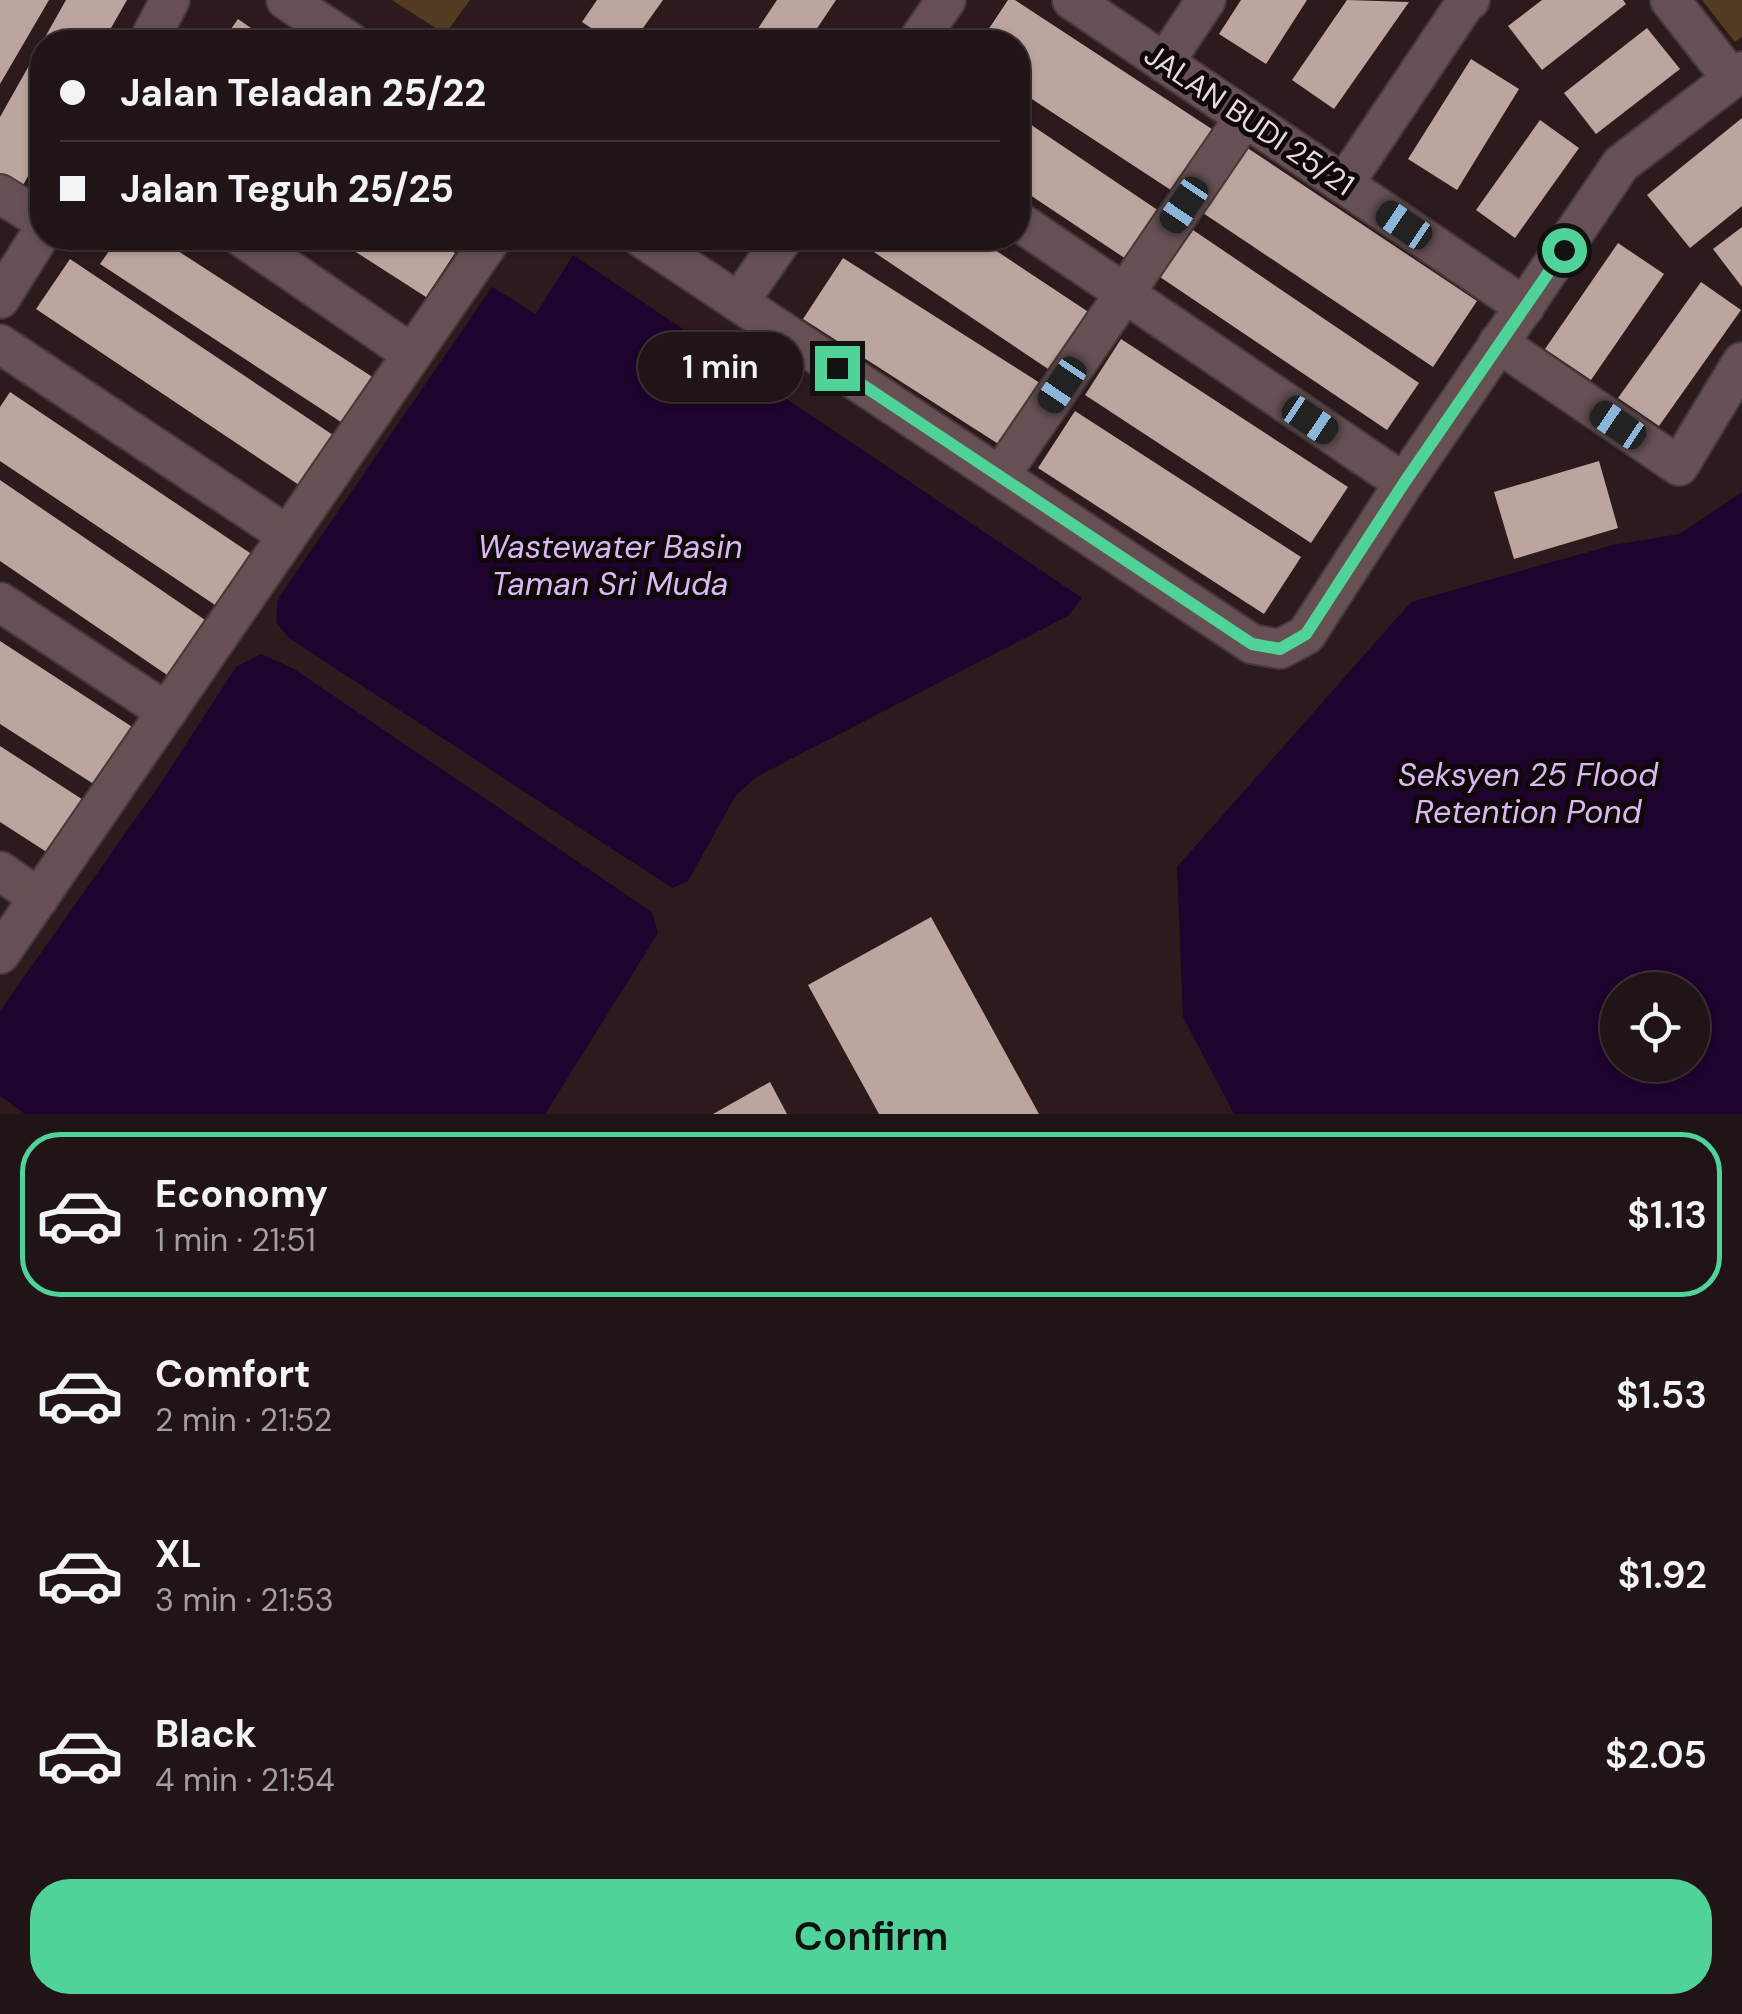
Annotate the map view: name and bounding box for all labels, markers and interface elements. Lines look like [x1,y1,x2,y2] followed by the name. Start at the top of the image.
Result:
[1137,35,1362,204] street label: JALAN BUDI 25/21
[120,68,486,118] text: Jalan Teladan 25/22
[120,164,454,214] text: Jalan Teguh 25/25
[1155,172,1213,238] car
[1371,196,1437,254] car
[1542,228,1587,273] route start
[637,333,802,403] callout: 1 min
[682,346,759,388] text: 1 min
[815,346,860,391] route end
[1033,352,1091,418] car
[1277,391,1343,449] car
[1585,396,1651,454] car
[477,526,743,605] water label: Wastewater Basin Taman Sri Muda
[1398,754,1659,833] water label: Seksyen 25 Flood Retention Pond
[1600,972,1710,1082] map controls
[1600,972,1710,1082] button: locate
[155,1169,328,1219] text: Economy
[35,1170,125,1260] icon: car
[1627,1190,1707,1240] text: $1.13
[155,1219,316,1261] text: 1 min · 21:51
[155,1349,311,1399] text: Comfort
[35,1350,125,1440] icon: car
[1616,1370,1707,1420] text: $1.53
[155,1399,332,1441] text: 2 min · 21:52
[155,1529,202,1579] text: XL
[35,1530,125,1620] icon: car
[1618,1550,1707,1600] text: $1.92
[155,1579,334,1621] text: 3 min · 21:53
[155,1709,257,1759] text: Black
[35,1710,125,1800] icon: car
[1605,1730,1707,1780] text: $2.05
[155,1759,335,1801] text: 4 min · 21:54
[30,1879,1712,1994] button: Confirm

